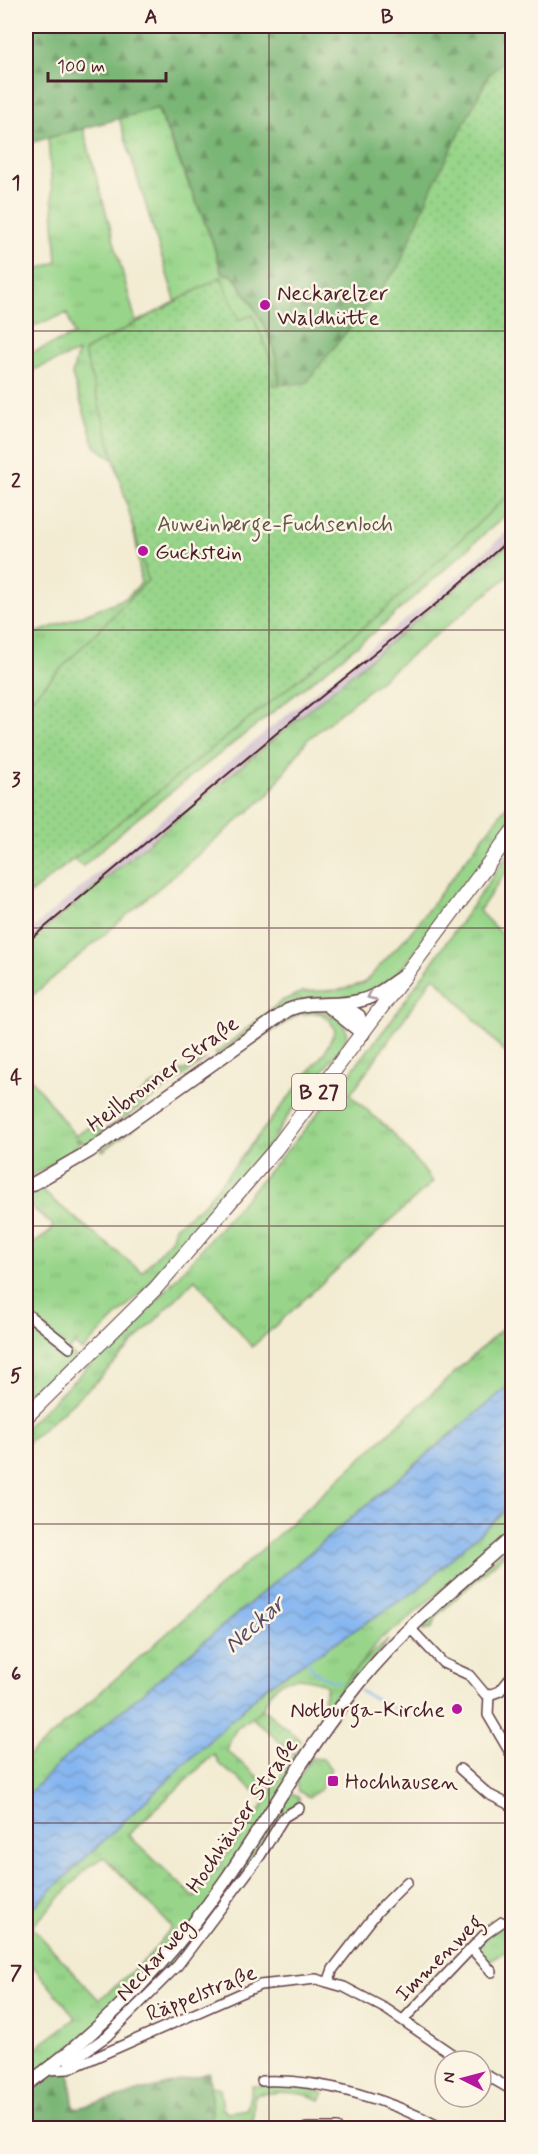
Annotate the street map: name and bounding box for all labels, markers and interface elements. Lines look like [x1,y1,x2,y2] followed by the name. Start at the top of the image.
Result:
[144,4,158,31] text: A
[381,4,394,31] text: B
[48,45,166,83] scale bar
[57,55,105,79] text: 100 m
[12,170,20,197] text: 1
[277,280,389,333] place label: Neckarelzer Waldhütte
[258,298,272,312] marker: Neckarelzer Waldhütte
[11,468,21,495] text: 2
[157,511,393,542] park label: Auweinberge-Fuchsenloch
[155,539,242,567] place label: Guckstein
[136,544,150,558] marker: Guckstein
[11,767,21,794] text: 3
[366,989,377,1001] one-way arrow
[82,1010,245,1139] street label: Heilbronner Straße
[10,1065,22,1092] text: 4
[292,1074,346,1110] road number: B 27
[10,1363,22,1390] text: 5
[218,1588,294,1661] water label: Neckar
[11,1661,21,1688] text: 6
[290,1697,445,1728] place label: Notburga-Kirche
[450,1702,464,1716] marker: Notburga-Kirche
[180,1733,305,1899] street label: Hochhäuser Straße
[345,1769,458,1797] place label: Hochhausen
[326,1774,340,1788] marker: Hochhausen
[390,1909,491,2010] street label: Immenweg
[110,1913,201,2010] street label: Neckarweg
[142,1959,261,2029] street label: Räppelstraße
[10,1960,22,1987] text: 7
[433,2049,493,2109] north arrow
[439,2071,461,2084] text: N

